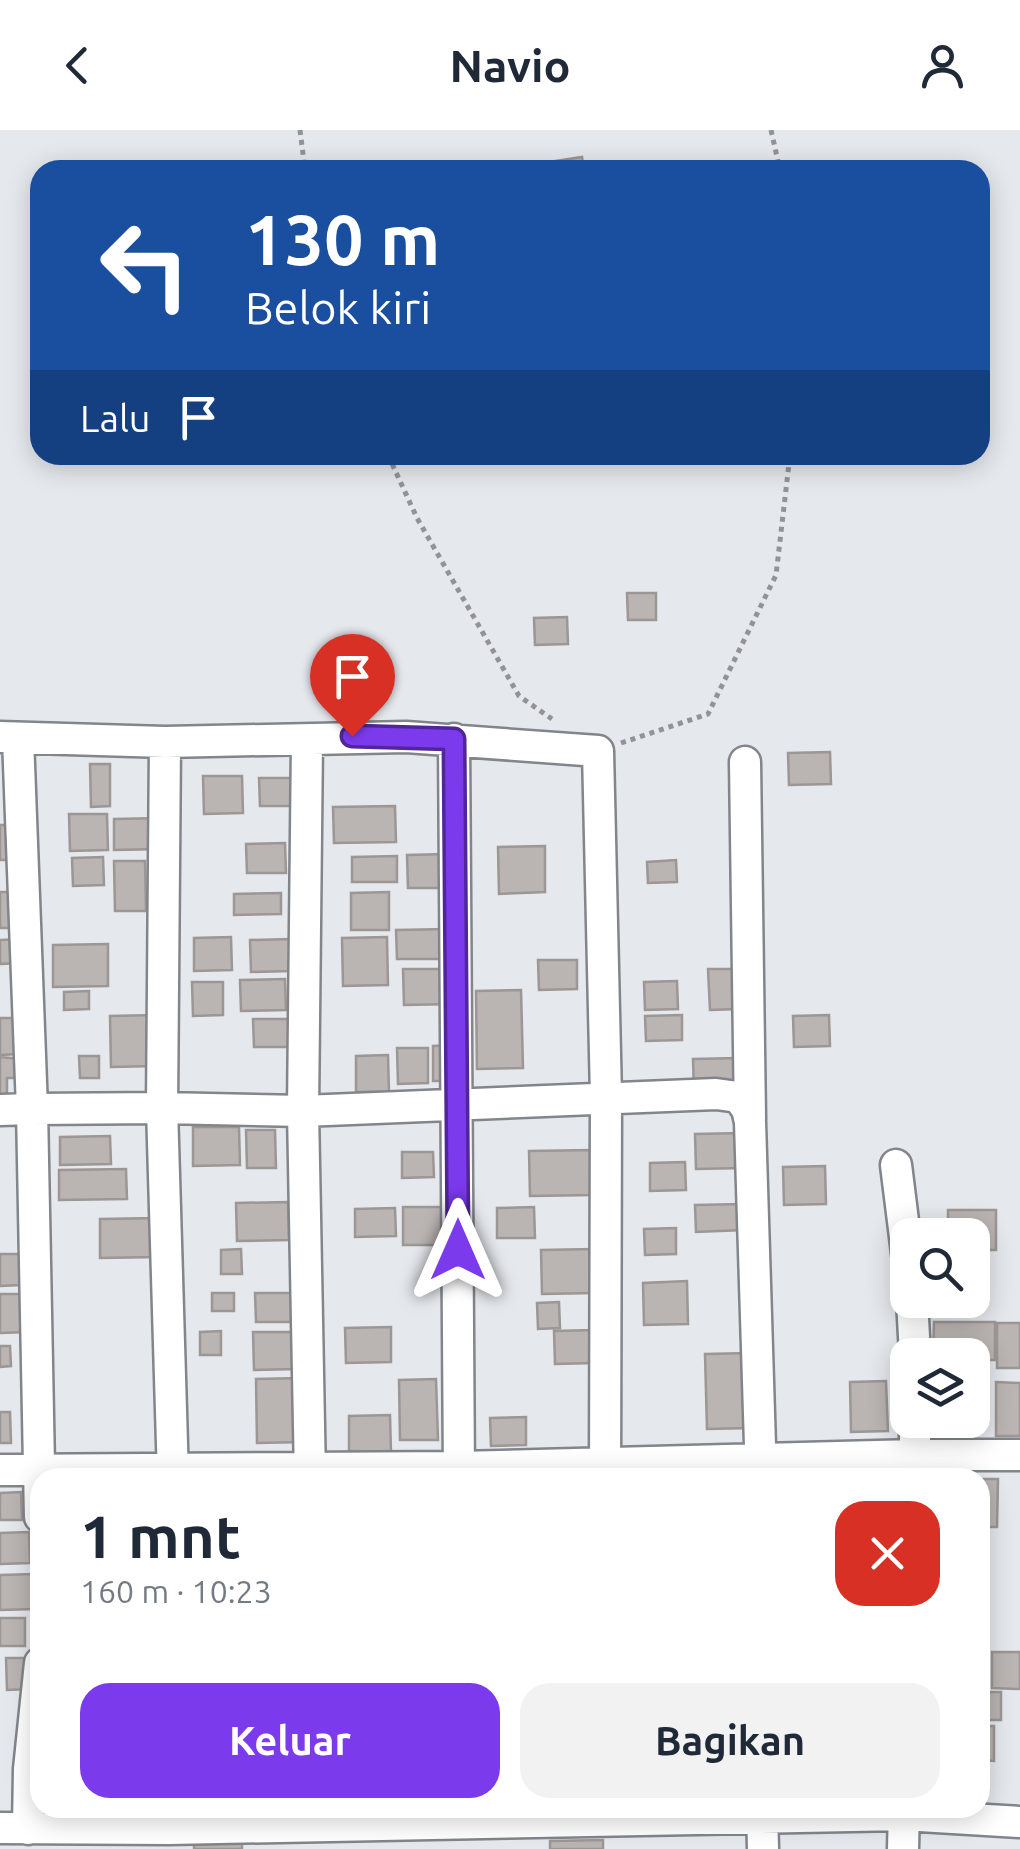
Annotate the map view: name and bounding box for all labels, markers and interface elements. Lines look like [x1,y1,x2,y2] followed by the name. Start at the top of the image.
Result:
[50,38,105,93] icon: back
[915,38,970,93] icon: person
[449,40,571,91] text: Navio
[80,200,210,330] icon: left
[245,200,440,278] text: 130 m
[245,282,431,333] text: Belok kiri
[171,390,226,445] icon: arrive
[80,397,151,439] text: Lalu
[310,634,395,737] pin
[325,649,380,704] icon: arrive
[406,1198,510,1302] position arrow
[890,1218,990,1438] map controls
[890,1218,990,1318] button: search
[890,1338,990,1438] button: layers
[835,1501,940,1606] button: close
[80,1502,241,1569] text: 1 mnt
[80,1573,272,1609] text: 160 m · 10:23
[80,1683,500,1798] button: Keluar
[520,1683,940,1798] button: Bagikan

